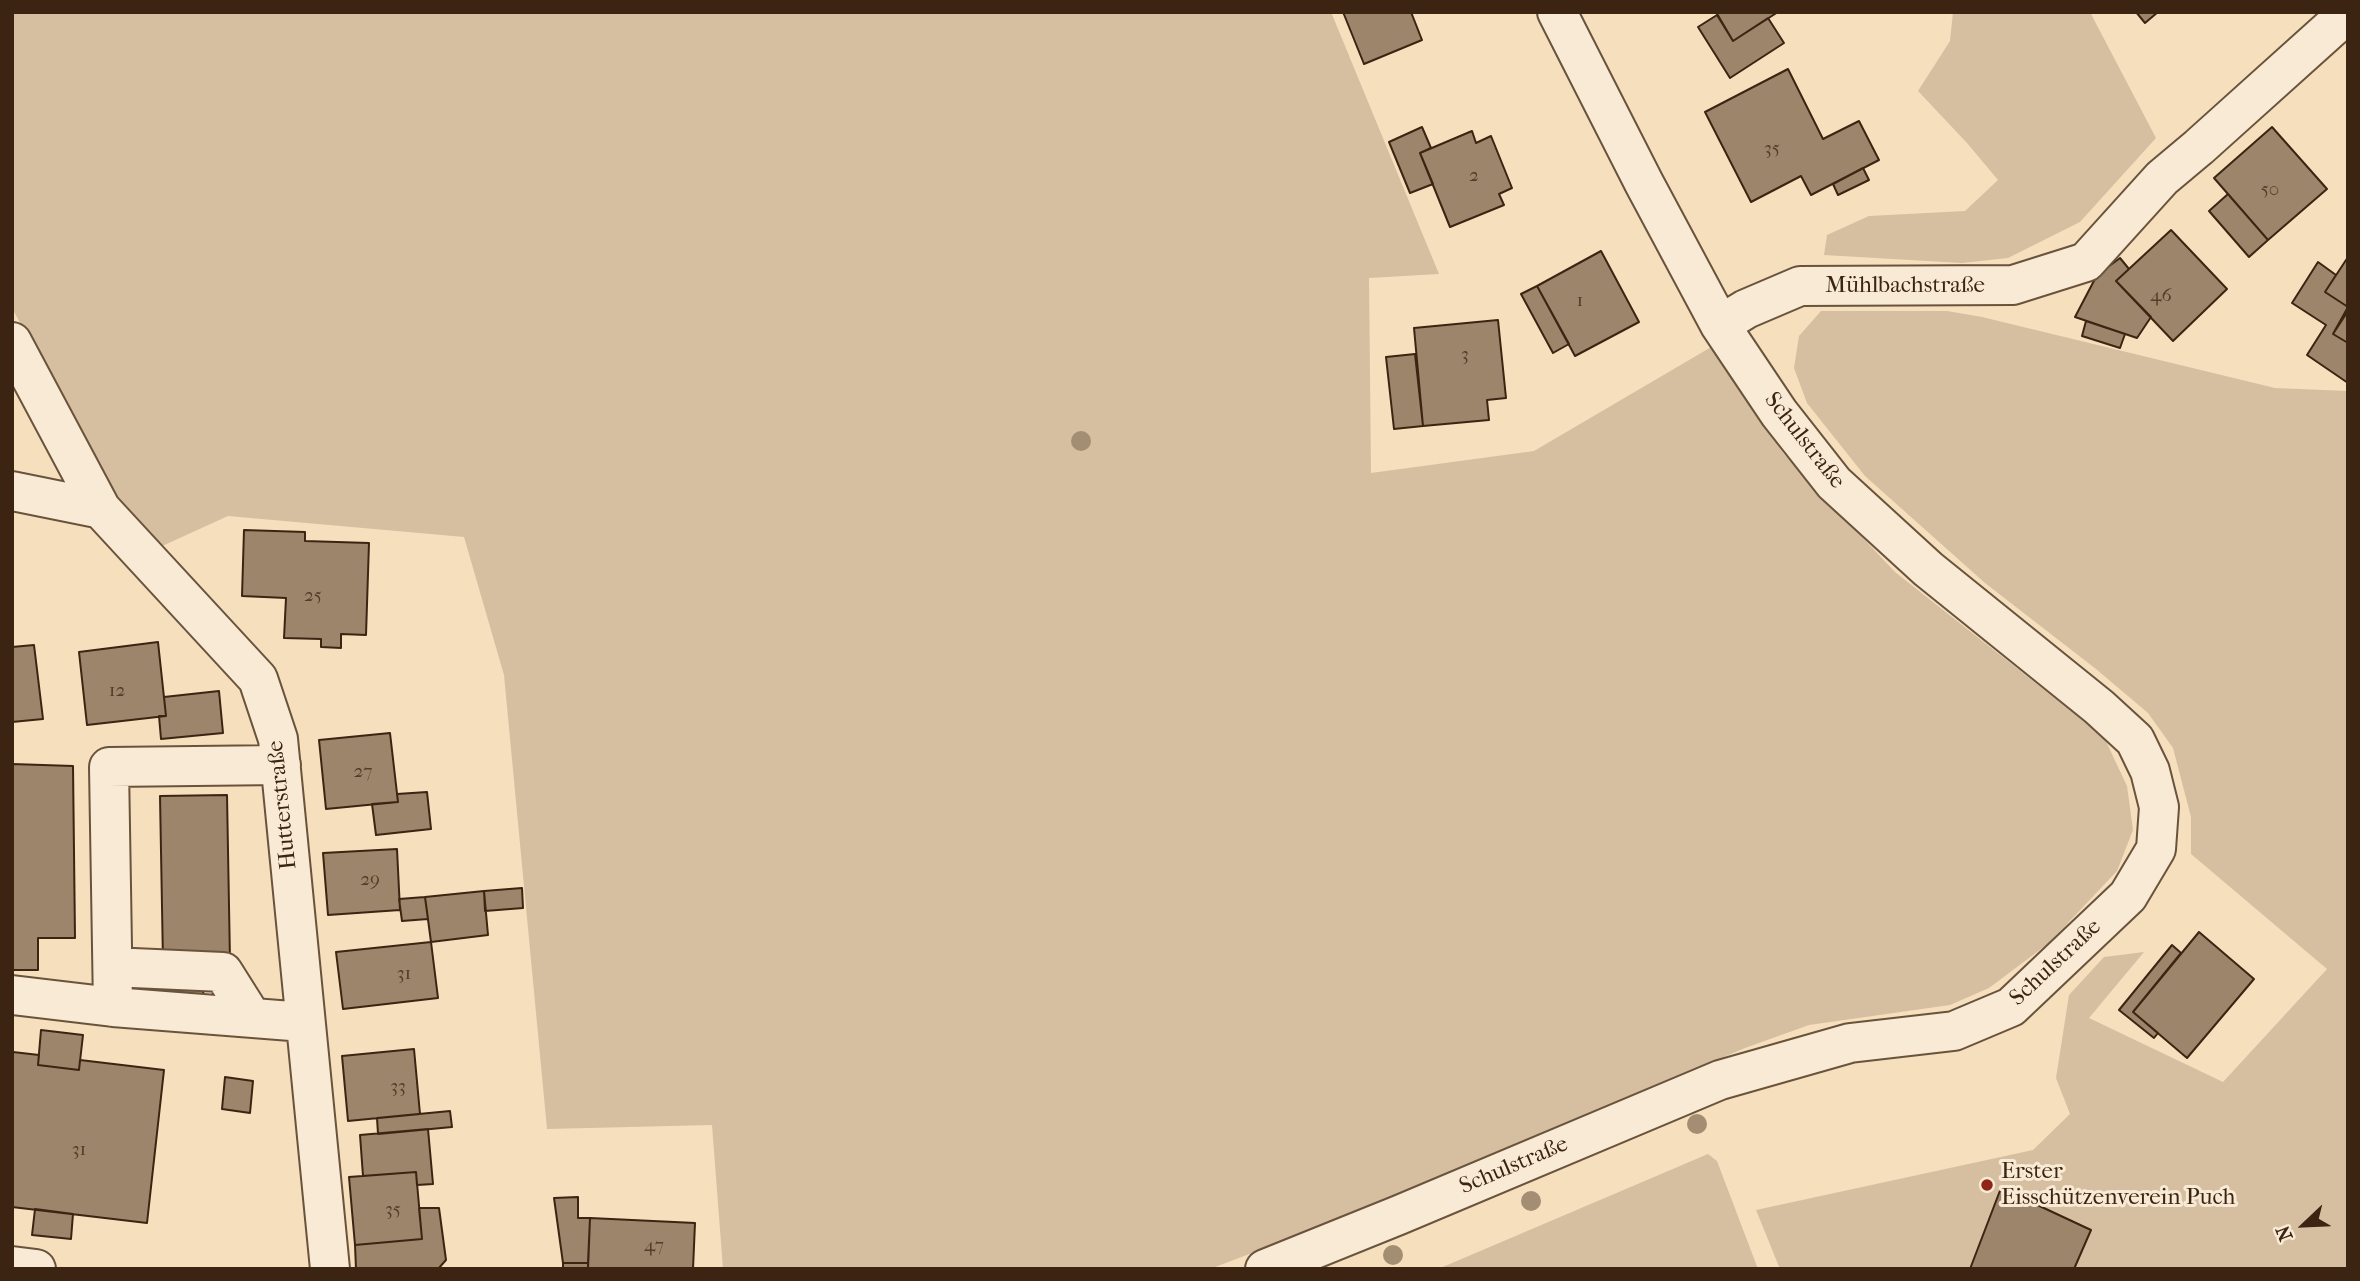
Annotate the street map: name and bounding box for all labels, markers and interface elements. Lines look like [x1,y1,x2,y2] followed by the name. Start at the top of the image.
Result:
[1764,138,1780,160] house number: 35
[1469,165,1479,187] house number: 2
[2261,179,2279,201] house number: 50
[1825,272,1985,300] street label: Mühlbachstraße
[2150,285,2172,307] house number: 46
[1577,290,1583,312] house number: 1
[1461,344,1469,366] house number: 3
[1758,387,1850,495] street label: Schulstraße
[304,585,322,607] house number: 25
[109,680,125,702] house number: 12
[263,739,303,871] street label: Hutterstraße
[354,761,372,783] house number: 27
[360,869,380,891] house number: 29
[2005,914,2107,1012] street label: Schulstraße
[397,963,411,985] house number: 31
[390,1076,406,1098] house number: 33
[1456,1131,1572,1201] street label: Schulstraße
[72,1139,86,1161] house number: 31
[2001,1158,2235,1212] place label: Erster Eisschützenverein Puch
[1979,1177,1995,1193] marker: Erster Eisschützenverein Puch
[2269,1190,2339,1260] north arrow
[385,1199,401,1221] house number: 35
[2272,1222,2298,1244] text: N
[644,1235,664,1257] house number: 47

